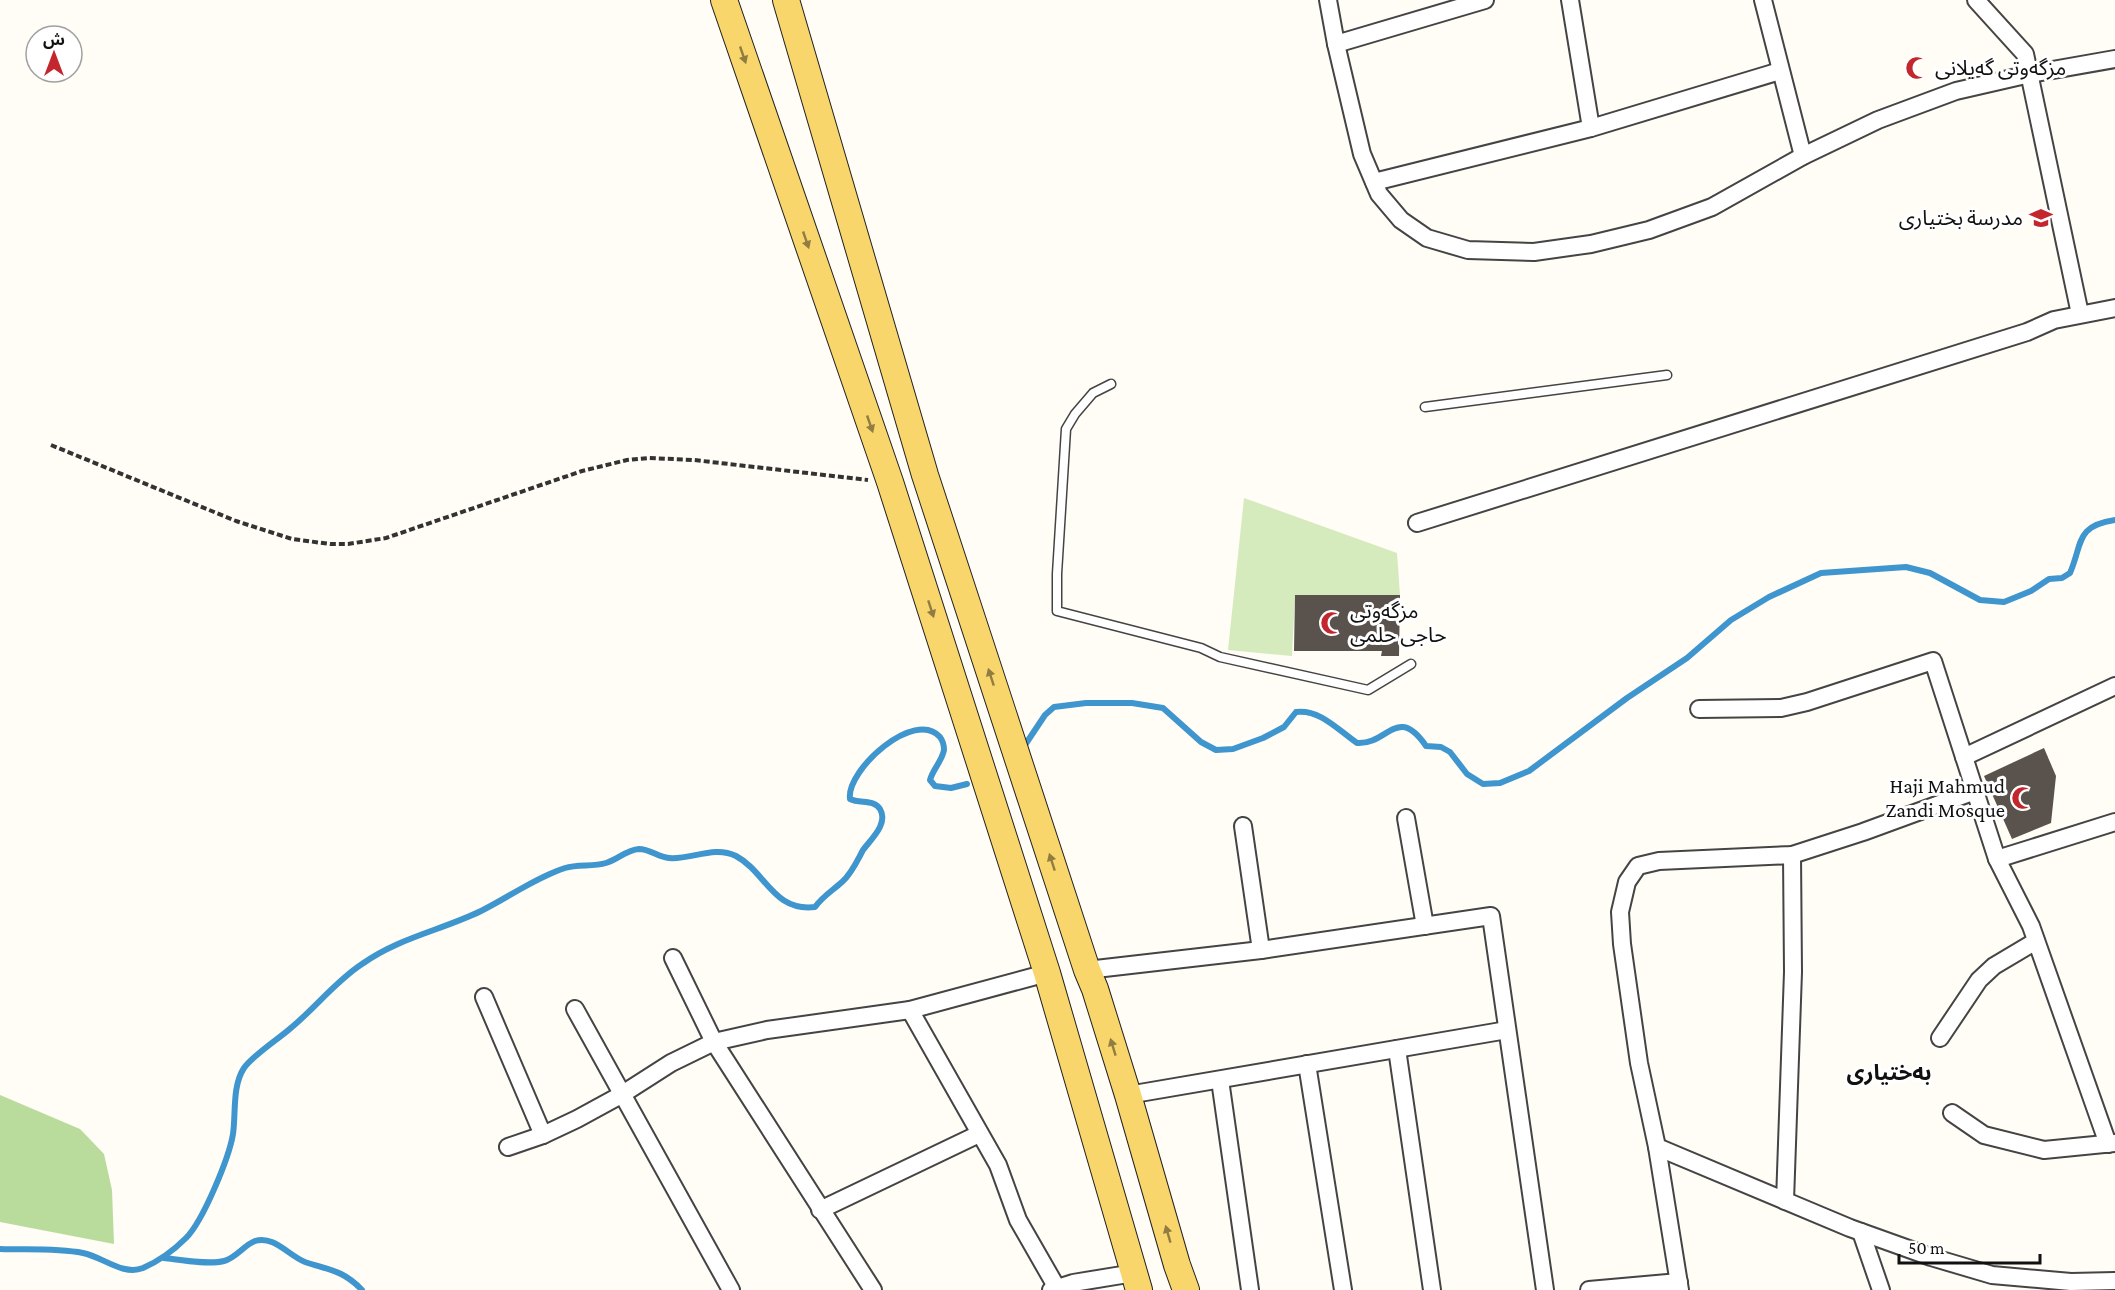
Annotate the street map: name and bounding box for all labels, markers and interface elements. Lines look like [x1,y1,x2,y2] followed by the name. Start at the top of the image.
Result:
[24,24,84,84] north arrow
[43,31,65,49] text: ش
[739,46,748,64] one-way arrow
[1904,55,1930,81] mosque icon: مزگەوتی گەیلانی
[1935,56,2066,80] place label: مزگەوتی گەیلانی
[2028,205,2054,231] school or university icon: مدرسة بختيارى
[1899,206,2023,230] place label: مدرسة بختيارى
[802,231,812,249] one-way arrow
[866,415,875,433] one-way arrow
[1350,599,1447,647] place label: مزگەوتی حاجی حلمی
[926,600,936,618] one-way arrow
[1319,610,1345,636] mosque icon: مزگەوتی حاجی حلمی
[986,668,995,686] one-way arrow
[1885,774,2005,822] place label: Haji Mahmud Zandi Mosque
[2010,785,2036,811] mosque icon: Haji Mahmud Zandi Mosque
[1046,853,1056,871] one-way arrow
[1108,1038,1117,1056] one-way arrow
[1846,1060,1932,1086] district label: بەختیاری
[1163,1225,1172,1243] one-way arrow
[1899,1227,2040,1265] scale bar
[1908,1238,1945,1258] text: 50 m

